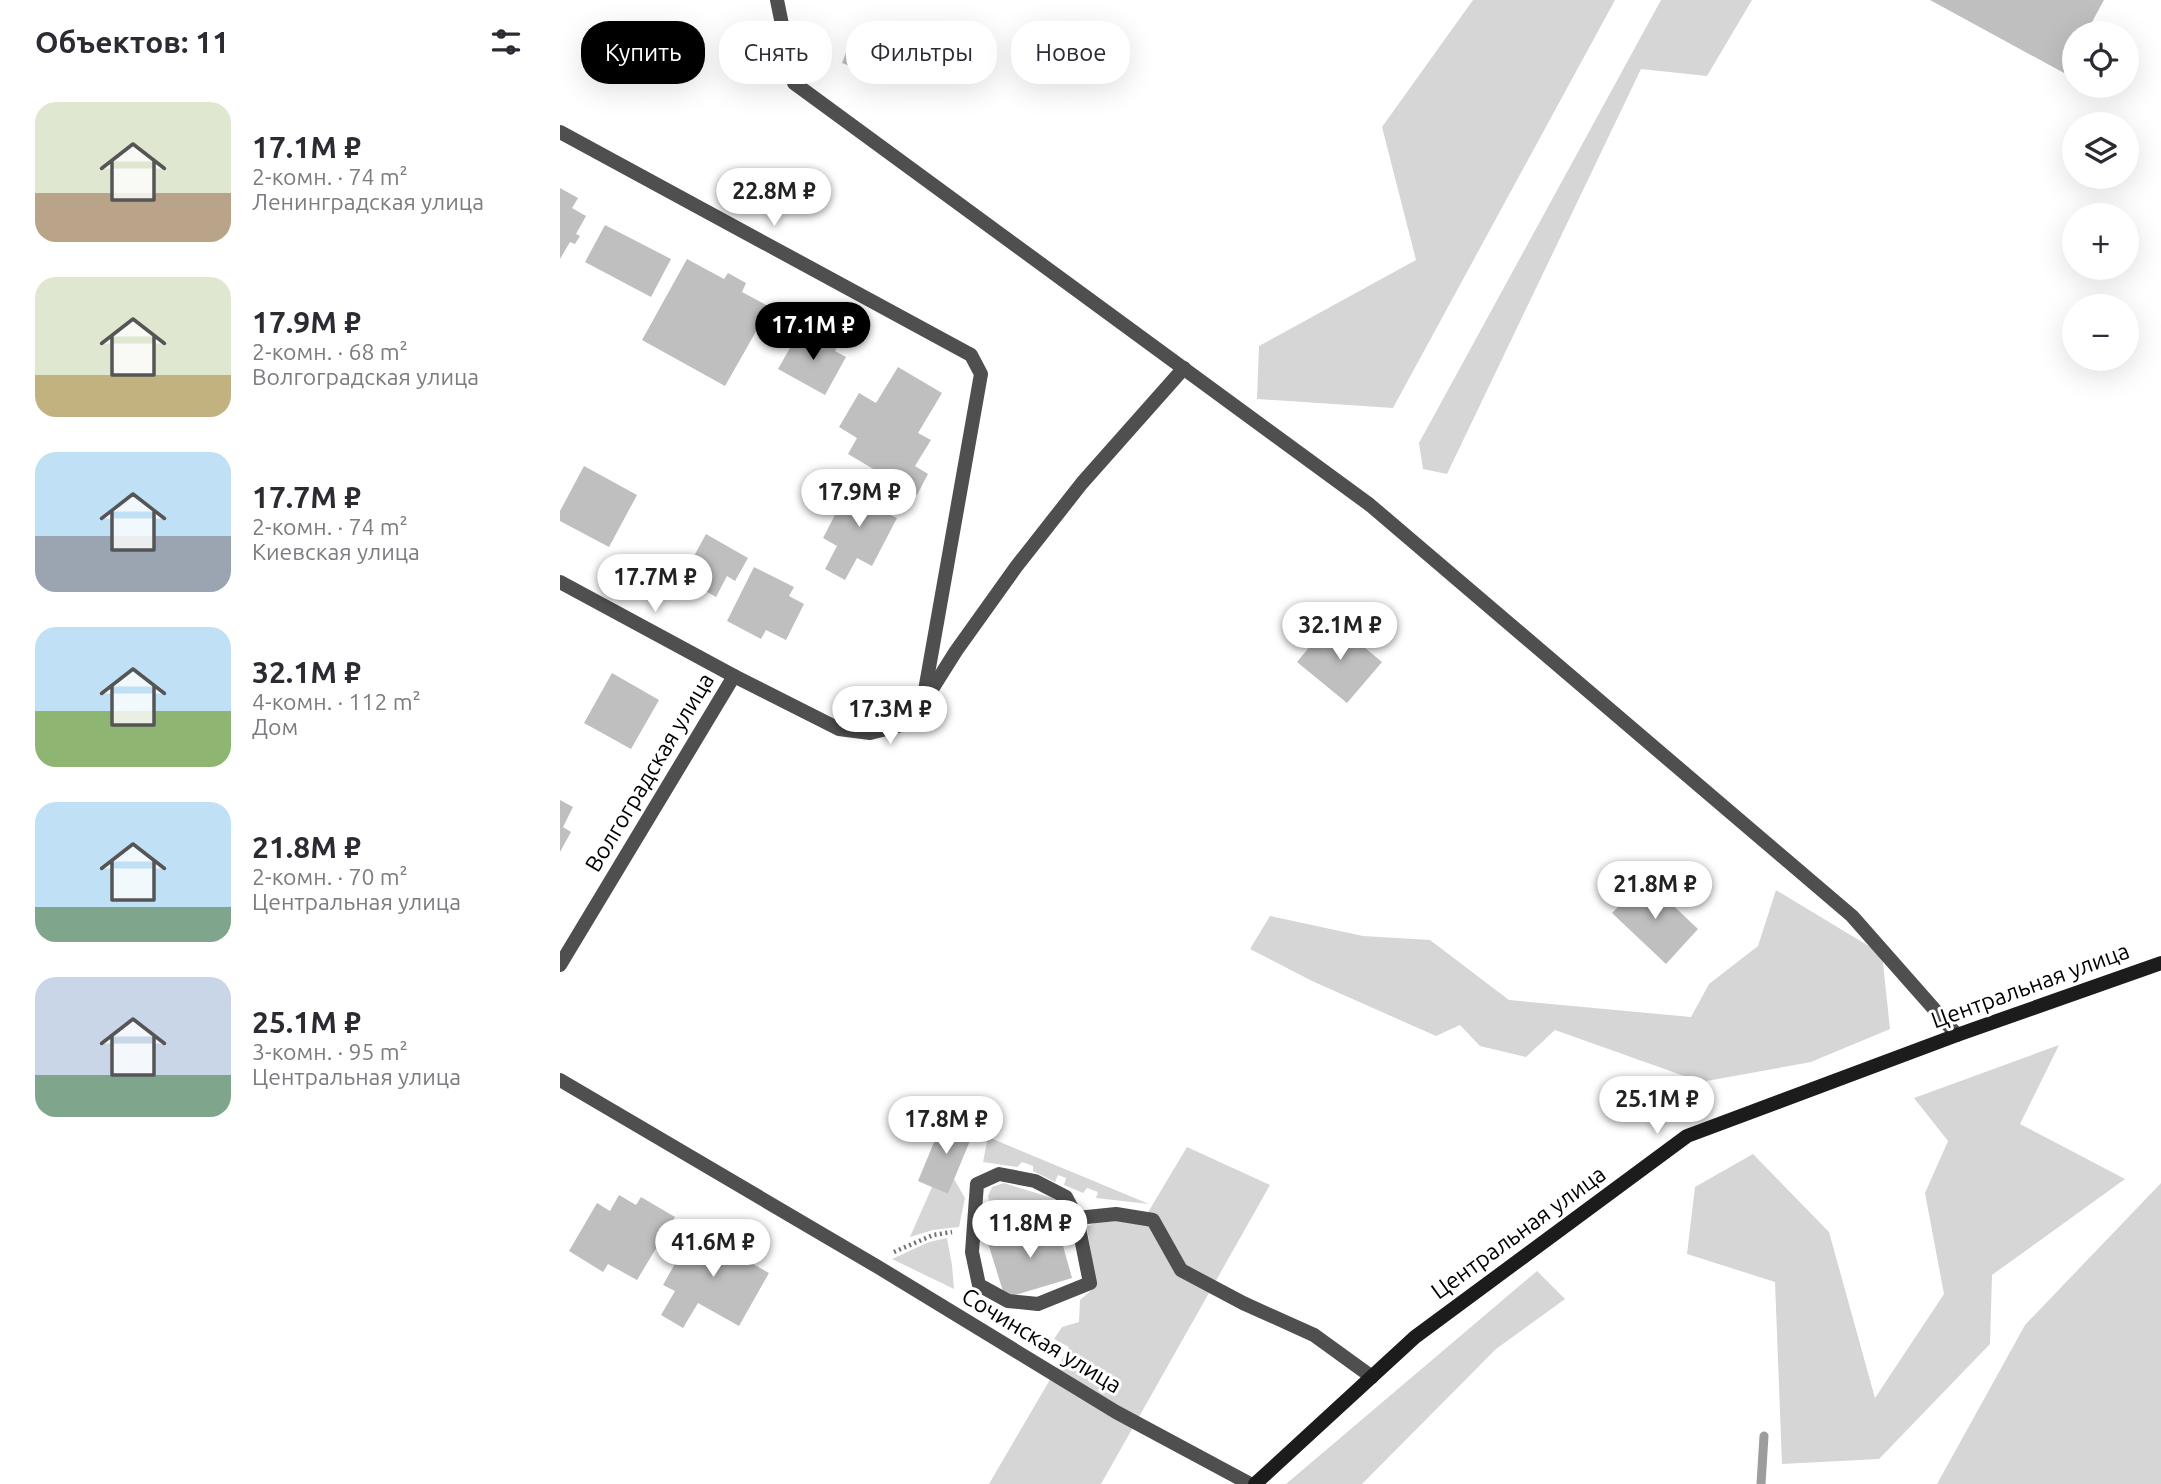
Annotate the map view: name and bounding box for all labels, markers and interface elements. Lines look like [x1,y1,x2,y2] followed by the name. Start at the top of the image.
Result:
[581,21,705,84] chip: Купить
[719,21,832,84] chip: Снять
[846,21,997,84] chip: Фильтры
[1011,21,1130,84] chip: Новое
[2062,21,2139,371] map controls
[2062,21,2139,98] button: locate
[487,23,525,61] icon: filters
[35,25,229,59] text: Объектов: 11
[2062,112,2139,189] button: layers
[91,130,175,214] icon: home
[252,130,361,164] text: 17.1M ₽
[252,164,408,189] text: 2-комн. · 74 m²
[709,168,839,228] pin: 22.8M ₽
[732,178,816,203] text: 22.8M ₽
[252,189,484,214] text: Ленинградская улица
[2062,203,2139,280] button: +
[2062,294,2139,371] button: −
[748,302,878,362] pin: 17.1M ₽
[91,305,175,389] icon: home
[252,305,361,339] text: 17.9M ₽
[771,312,855,337] text: 17.1M ₽
[252,339,408,364] text: 2-комн. · 68 m²
[252,364,479,389] text: Волгоградская улица
[794,470,924,529] pin: 17.9M ₽
[817,479,901,504] text: 17.9M ₽
[91,480,175,564] icon: home
[252,480,361,514] text: 17.7M ₽
[252,514,408,539] text: 2-комн. · 74 m²
[252,539,420,564] text: Киевская улица
[590,554,720,614] pin: 17.7M ₽
[613,564,697,589] text: 17.7M ₽
[1275,602,1405,662] pin: 32.1M ₽
[1298,612,1382,637] text: 32.1M ₽
[91,655,175,739] icon: home
[252,655,361,689] text: 32.1M ₽
[580,668,718,876] street label: Волгоградская улица
[825,686,955,746] pin: 17.3M ₽
[252,689,421,714] text: 4-комн. · 112 m²
[848,696,932,721] text: 17.3M ₽
[252,714,298,739] text: Дом
[91,830,175,914] icon: home
[252,830,361,864] text: 21.8M ₽
[1590,862,1720,921] pin: 21.8M ₽
[252,864,408,889] text: 2-комн. · 70 m²
[1613,871,1697,896] text: 21.8M ₽
[252,889,461,914] text: Центральная улица
[1928,938,2132,1032] street label: Центральная улица
[91,1005,175,1089] icon: home
[252,1005,361,1039] text: 25.1M ₽
[252,1039,408,1064] text: 3-комн. · 95 m²
[252,1064,461,1089] text: Центральная улица
[1592,1076,1722,1136] pin: 25.1M ₽
[1615,1086,1699,1111] text: 25.1M ₽
[881,1096,1011,1156] pin: 17.8M ₽
[904,1106,988,1131] text: 17.8M ₽
[1426,1160,1610,1304] street label: Центральная улица
[965,1200,1095,1260] pin: 11.8M ₽
[988,1210,1072,1235] text: 11.8M ₽
[648,1220,778,1279] pin: 41.6M ₽
[671,1229,755,1254] text: 41.6M ₽
[958,1283,1126,1397] street label: Сочинская улица

